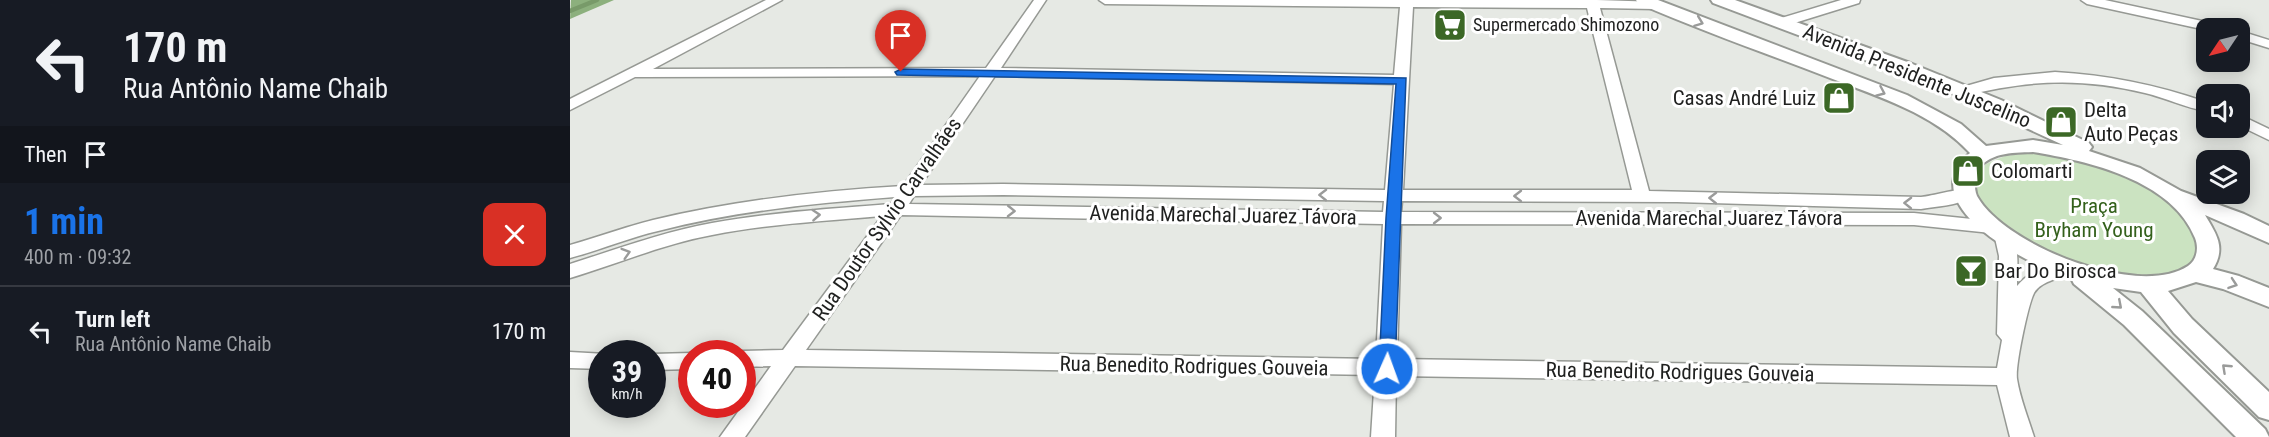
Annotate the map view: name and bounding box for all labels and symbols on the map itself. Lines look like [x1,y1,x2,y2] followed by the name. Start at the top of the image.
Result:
[1432,7,1468,43] supermarket icon: Supermercado Shimozono
[875,10,926,72] pin
[1473,14,1659,35] place label: Supermercado Shimozono
[1693,14,1704,27] one-way arrow
[2196,18,2250,72] north arrow
[1800,19,2034,133] street label: Avenida Presidente Juscelino
[1821,80,1857,116] shop icon: Casas André Luiz
[1874,85,1885,97] one-way arrow
[1673,86,1816,110] place label: Casas André Luiz
[2084,98,2178,146] place label: Delta Auto Peças
[2043,104,2079,140] shop icon: Delta Auto Peças
[808,113,966,325] street label: Rua Doutor Sylvio Carvalhães
[1950,153,1986,189] shop icon: Colomarti
[1991,159,2073,183] place label: Colomarti
[1318,189,1327,201] one-way arrow
[1513,190,1522,202] one-way arrow
[1708,192,1717,204] one-way arrow
[2034,194,2154,242] park label: Praça Bryham Young
[1903,196,1912,209] one-way arrow
[1089,201,1357,229] street label: Avenida Marechal Juarez Távora
[1007,205,1016,218] one-way arrow
[1575,206,1843,230] street label: Avenida Marechal Juarez Távora
[812,209,821,222] one-way arrow
[1433,212,1442,224] one-way arrow
[620,247,631,260] one-way arrow
[1953,253,1989,289] bar icon: Bar Do Birosca
[1994,259,2116,283] place label: Bar Do Birosca
[2227,276,2238,289] one-way arrow
[2112,298,2123,309] one-way arrow
[1355,337,1419,401] position arrow
[678,340,756,418] speed limit sign: 40
[1059,352,1329,380] street label: Rua Benedito Rodrigues Gouveia
[1545,358,1815,386] street label: Rua Benedito Rodrigues Gouveia
[2223,365,2234,376] one-way arrow

